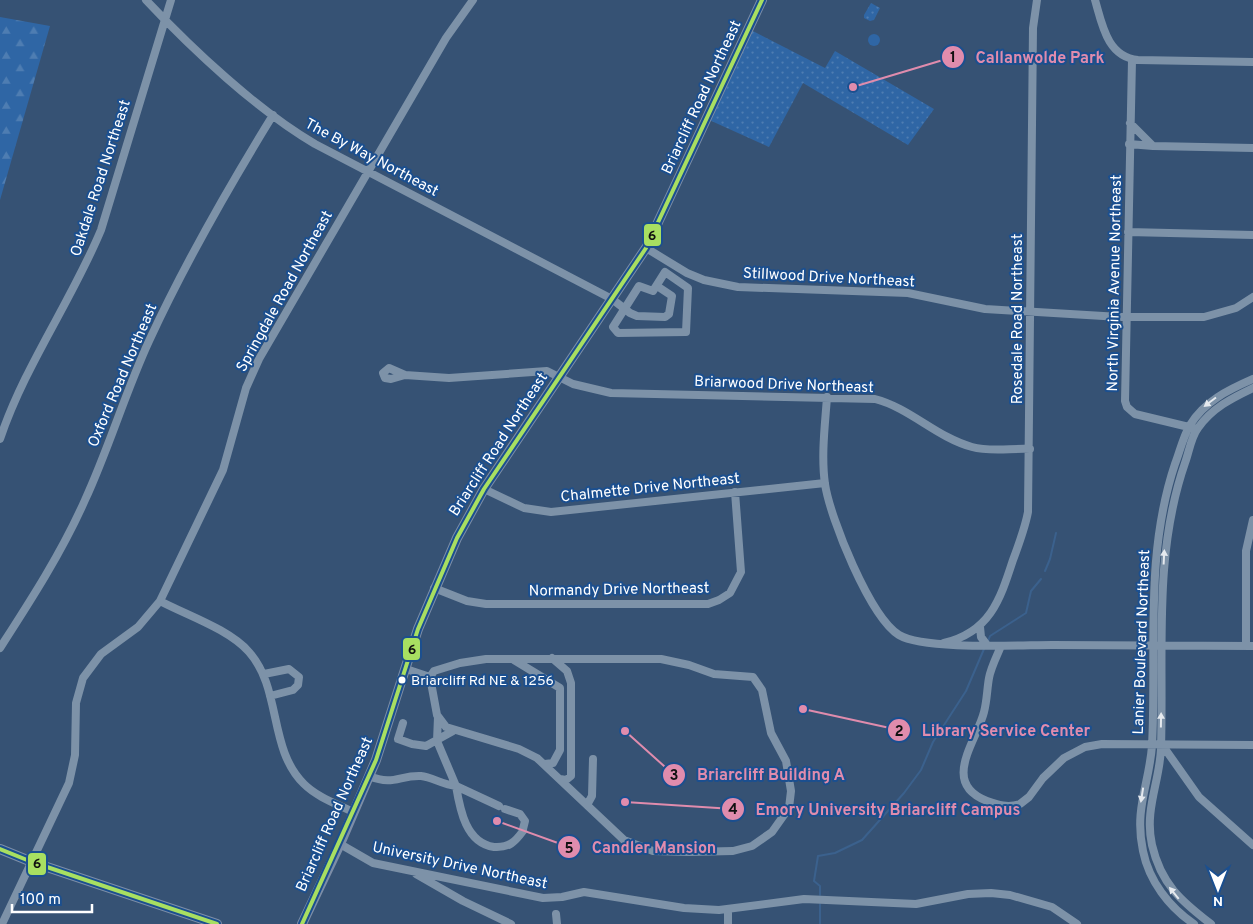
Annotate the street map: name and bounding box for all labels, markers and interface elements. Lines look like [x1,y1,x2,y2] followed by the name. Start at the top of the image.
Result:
[658,18,746,178] street label: Briarcliff Road Northeast
[941,42,1115,73] callout: Callanwolde Park
[950,49,956,68] text: 1
[976,49,1105,69] text: Callanwolde Park
[67,98,136,259] street label: Oakdale Road Northeast
[301,115,441,202] street label: The By Way Northeast
[1104,174,1127,392] street label: North Virginia Avenue Northeast
[233,208,338,376] street label: Springdale Road Northeast
[643,223,662,247] line badge: 6
[648,228,656,245] text: 6
[1009,234,1028,404] street label: Rosedale Road Northeast
[742,265,915,292] street label: Stillwood Drive Northeast
[85,301,162,450] street label: Oxford Road Northeast
[446,369,553,520] street label: Briarcliff Road Northeast
[694,373,874,398] street label: Briarwood Drive Northeast
[1203,397,1217,407] one-way arrow
[560,470,741,507] street label: Chalmette Drive Northeast
[1130,549,1155,735] street label: Lanier Boulevard Northeast
[1161,549,1169,565] one-way arrow
[529,579,710,602] street label: Normandy Drive Northeast
[402,637,421,661] line badge: 6
[408,642,416,659] text: 6
[411,673,554,690] place label: Briarcliff Rd NE & 1256
[397,675,407,685] marker: Briarcliff Rd NE & 1256
[1157,711,1165,727] one-way arrow
[887,715,1100,746] callout: Library Service Center
[922,722,1091,742] text: Library Service Center
[894,723,904,742] text: 2
[293,734,378,895] street label: Briarcliff Road Northeast
[661,759,855,790] callout: Briarcliff Building A
[697,766,845,786] text: Briarcliff Building A
[670,767,679,786] text: 3
[1138,788,1146,804] one-way arrow
[721,794,1031,825] callout: Emory University Briarcliff Campus
[728,801,738,820] text: 4
[756,801,1021,821] text: Emory University Briarcliff Campus
[556,832,726,863] callout: Candler Mansion
[370,839,549,894] street label: University Drive Northeast
[592,839,716,859] text: Candler Mansion
[564,840,574,859] text: 5
[27,852,47,876] line badge: 6
[33,856,41,873] text: 6
[1193,864,1243,914] north arrow
[12,882,92,914] scale bar
[1169,886,1180,899] one-way arrow
[20,891,61,910] text: 100 m
[1213,892,1223,909] text: N

